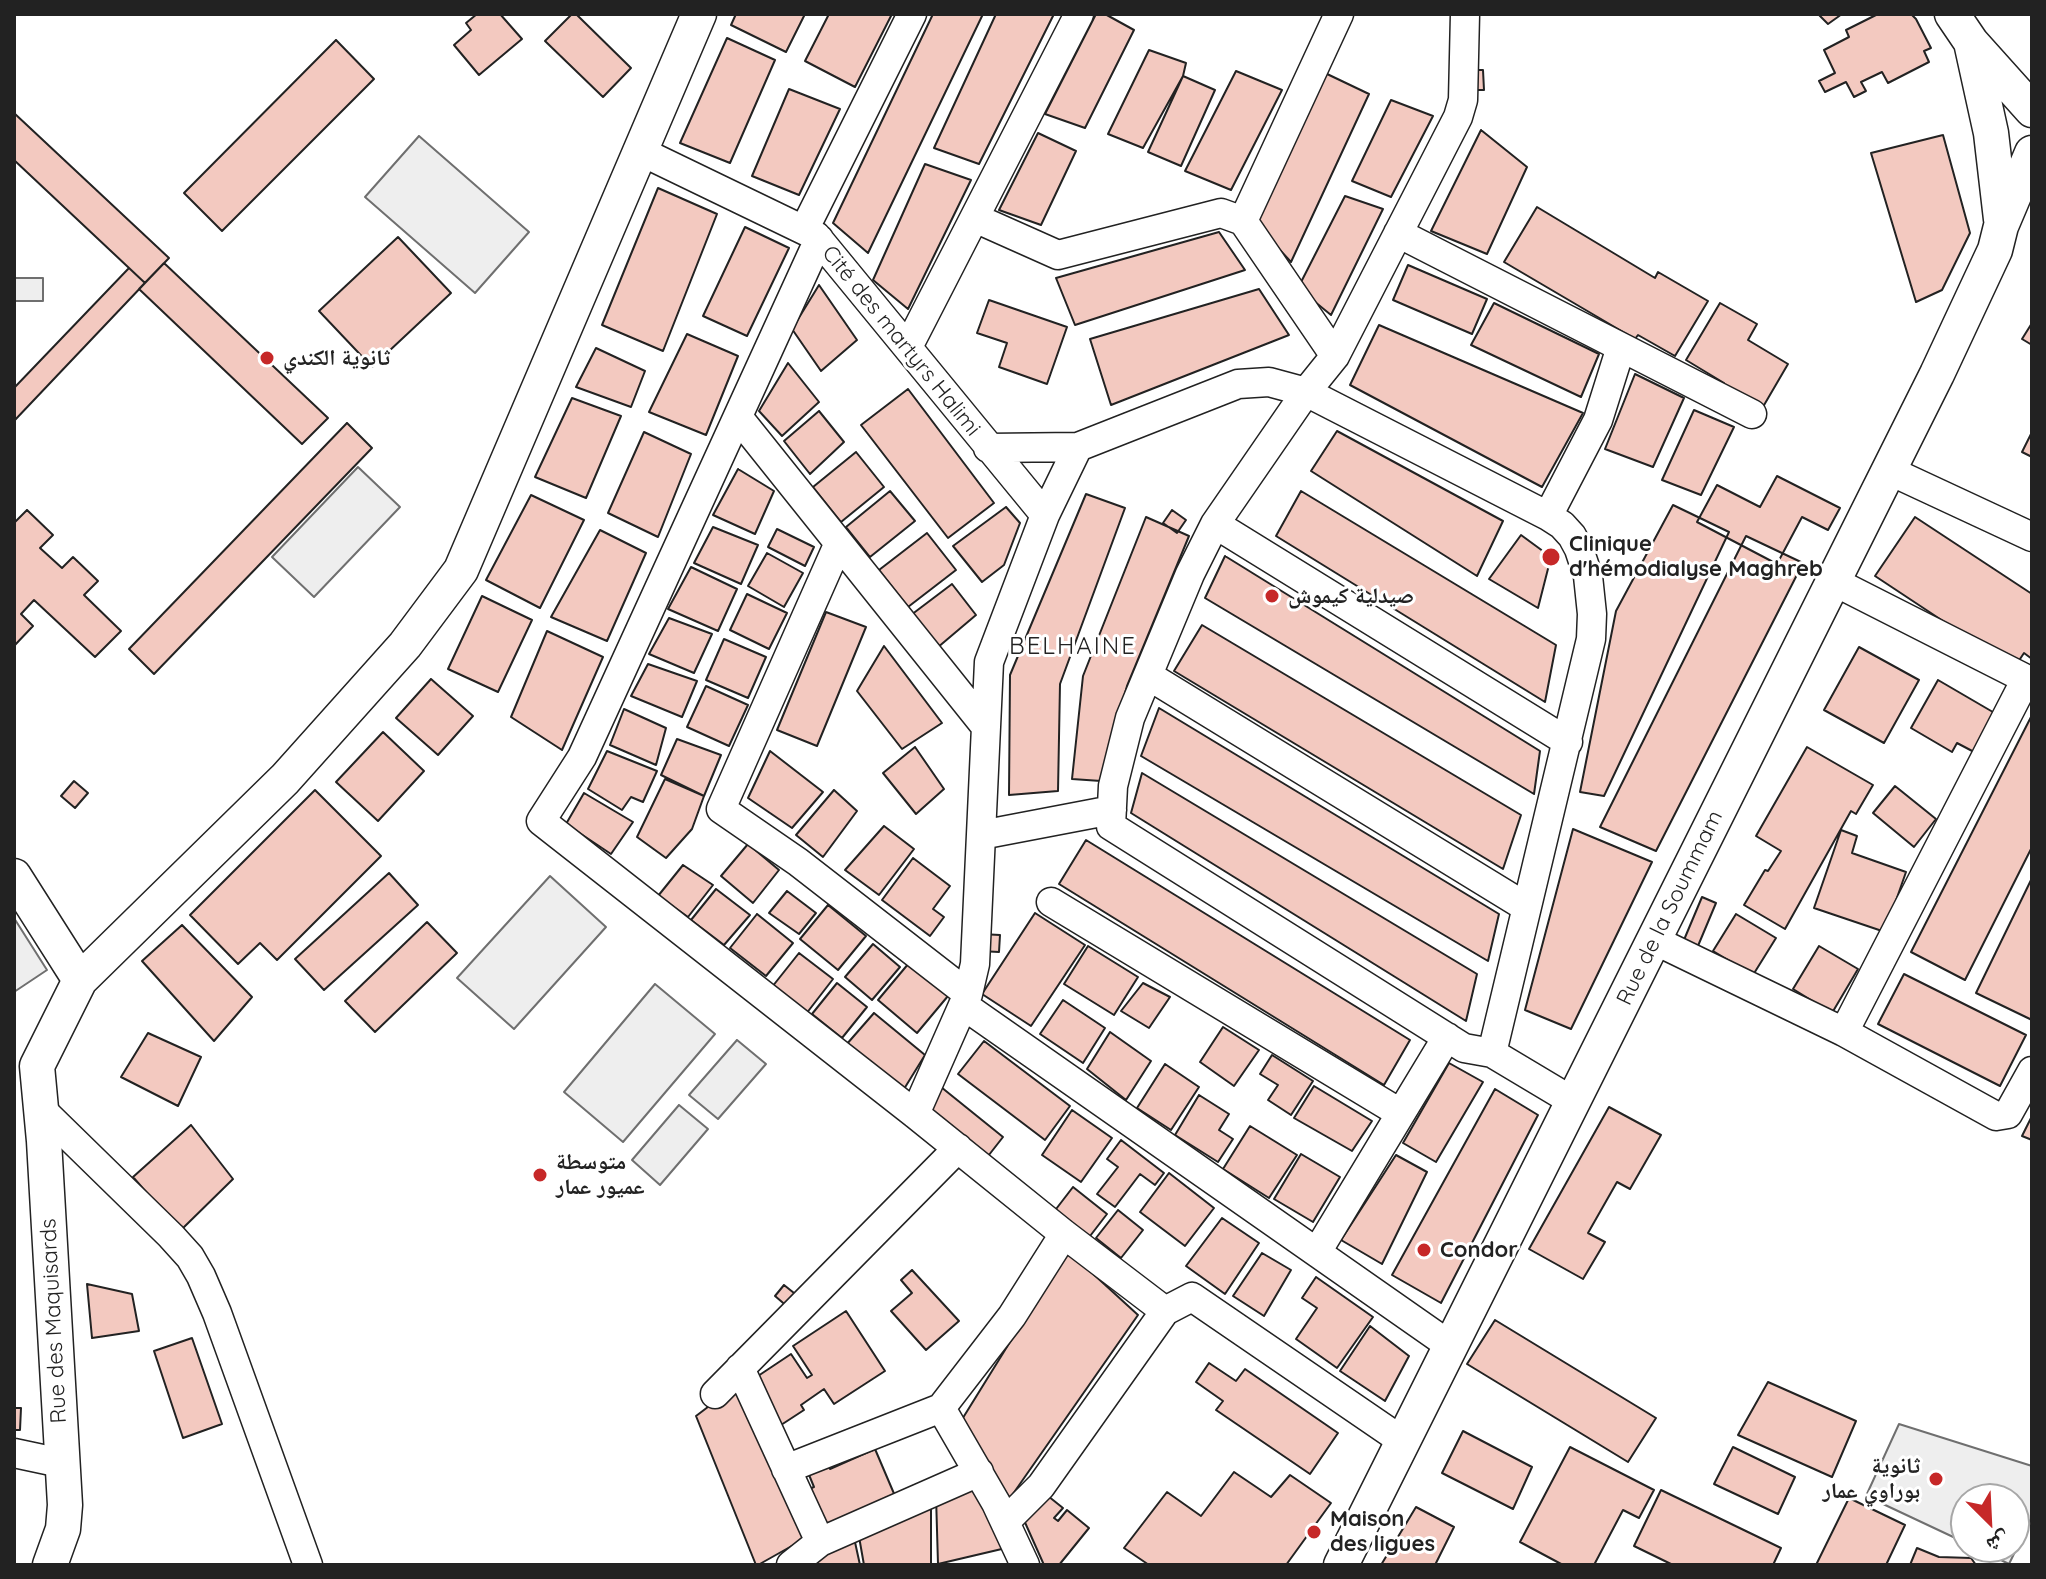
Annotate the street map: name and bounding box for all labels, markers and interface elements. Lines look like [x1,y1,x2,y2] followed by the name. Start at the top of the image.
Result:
[816,240,986,442] street label: Cité des martyrs Halimi
[283,345,390,371] place label: ثانوية الكندي
[258,349,276,367] marker: ثانوية الكندي
[1569,531,1823,582] place label: Clinique d'hémodialyse Maghreb
[1540,546,1562,568] marker: Clinique d'hémodialyse Maghreb
[1288,583,1414,609] place label: صيدلية كيموش
[1263,587,1281,605] marker: صيدلية كيموش
[1009,633,1137,661] district label: BELHAINE
[1611,806,1729,1010] street label: Rue de la Soummam
[556,1149,645,1200] place label: متوسطة عميور عمار
[531,1166,549,1184] marker: متوسطة عميور عمار
[35,1218,73,1424] street label: Rue des Maquisards
[1440,1237,1518,1263] place label: Condor
[1415,1241,1433,1259] marker: Condor
[1822,1453,1920,1504] place label: ثانوية بوراوي عمار
[1927,1470,1945,1488] marker: ثانوية بوراوي عمار
[1950,1483,2030,1563] north arrow
[1330,1506,1435,1558] place label: Maison des ligues
[1305,1523,1323,1541] marker: Maison des ligues
[1983,1526,2015,1561] text: ش

